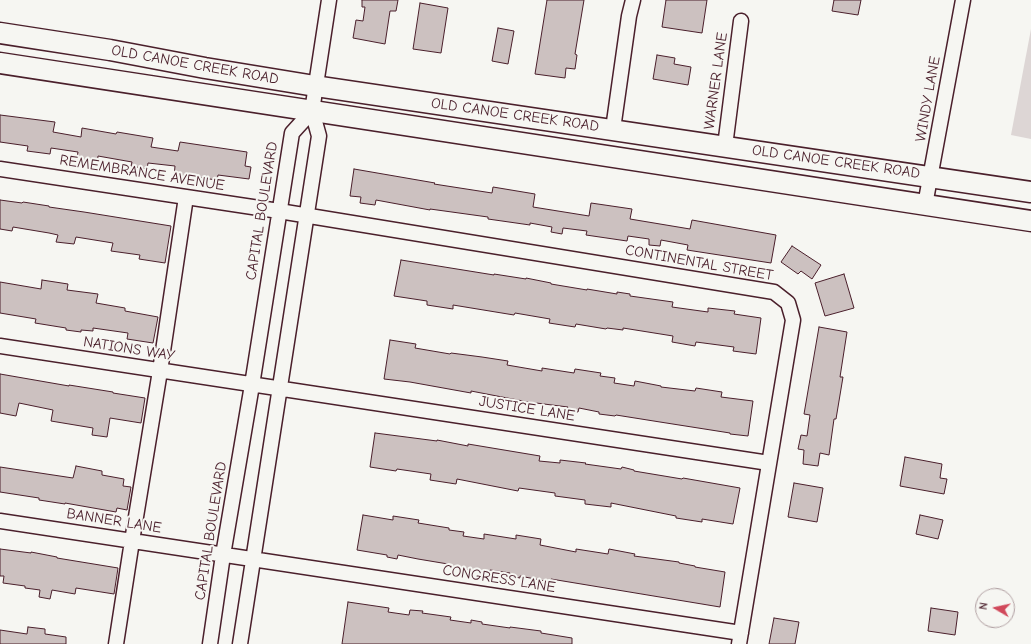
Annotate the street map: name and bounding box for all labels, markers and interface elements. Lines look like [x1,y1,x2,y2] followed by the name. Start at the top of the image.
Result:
[700,31,732,131] street label: WARNER LANE
[110,41,280,89] street label: OLD CANOE CREEK ROAD
[912,55,944,143] street label: WINDY LANE
[430,94,600,136] street label: OLD CANOE CREEK ROAD
[242,140,282,282] street label: CAPITAL BOULEVARD
[751,141,921,183] street label: OLD CANOE CREEK ROAD
[58,151,226,195] street label: REMEMBRANCE AVENUE
[624,241,774,285] street label: CONTINENTAL STREET
[82,333,176,365] street label: NATIONS WAY
[478,393,576,425] street label: JUSTICE LANE
[191,460,231,602] street label: CAPITAL BOULEVARD
[65,505,163,537] street label: BANNER LANE
[441,561,557,597] street label: CONGRESS LANE
[975,588,1015,628] north arrow
[977,602,991,611] text: N

